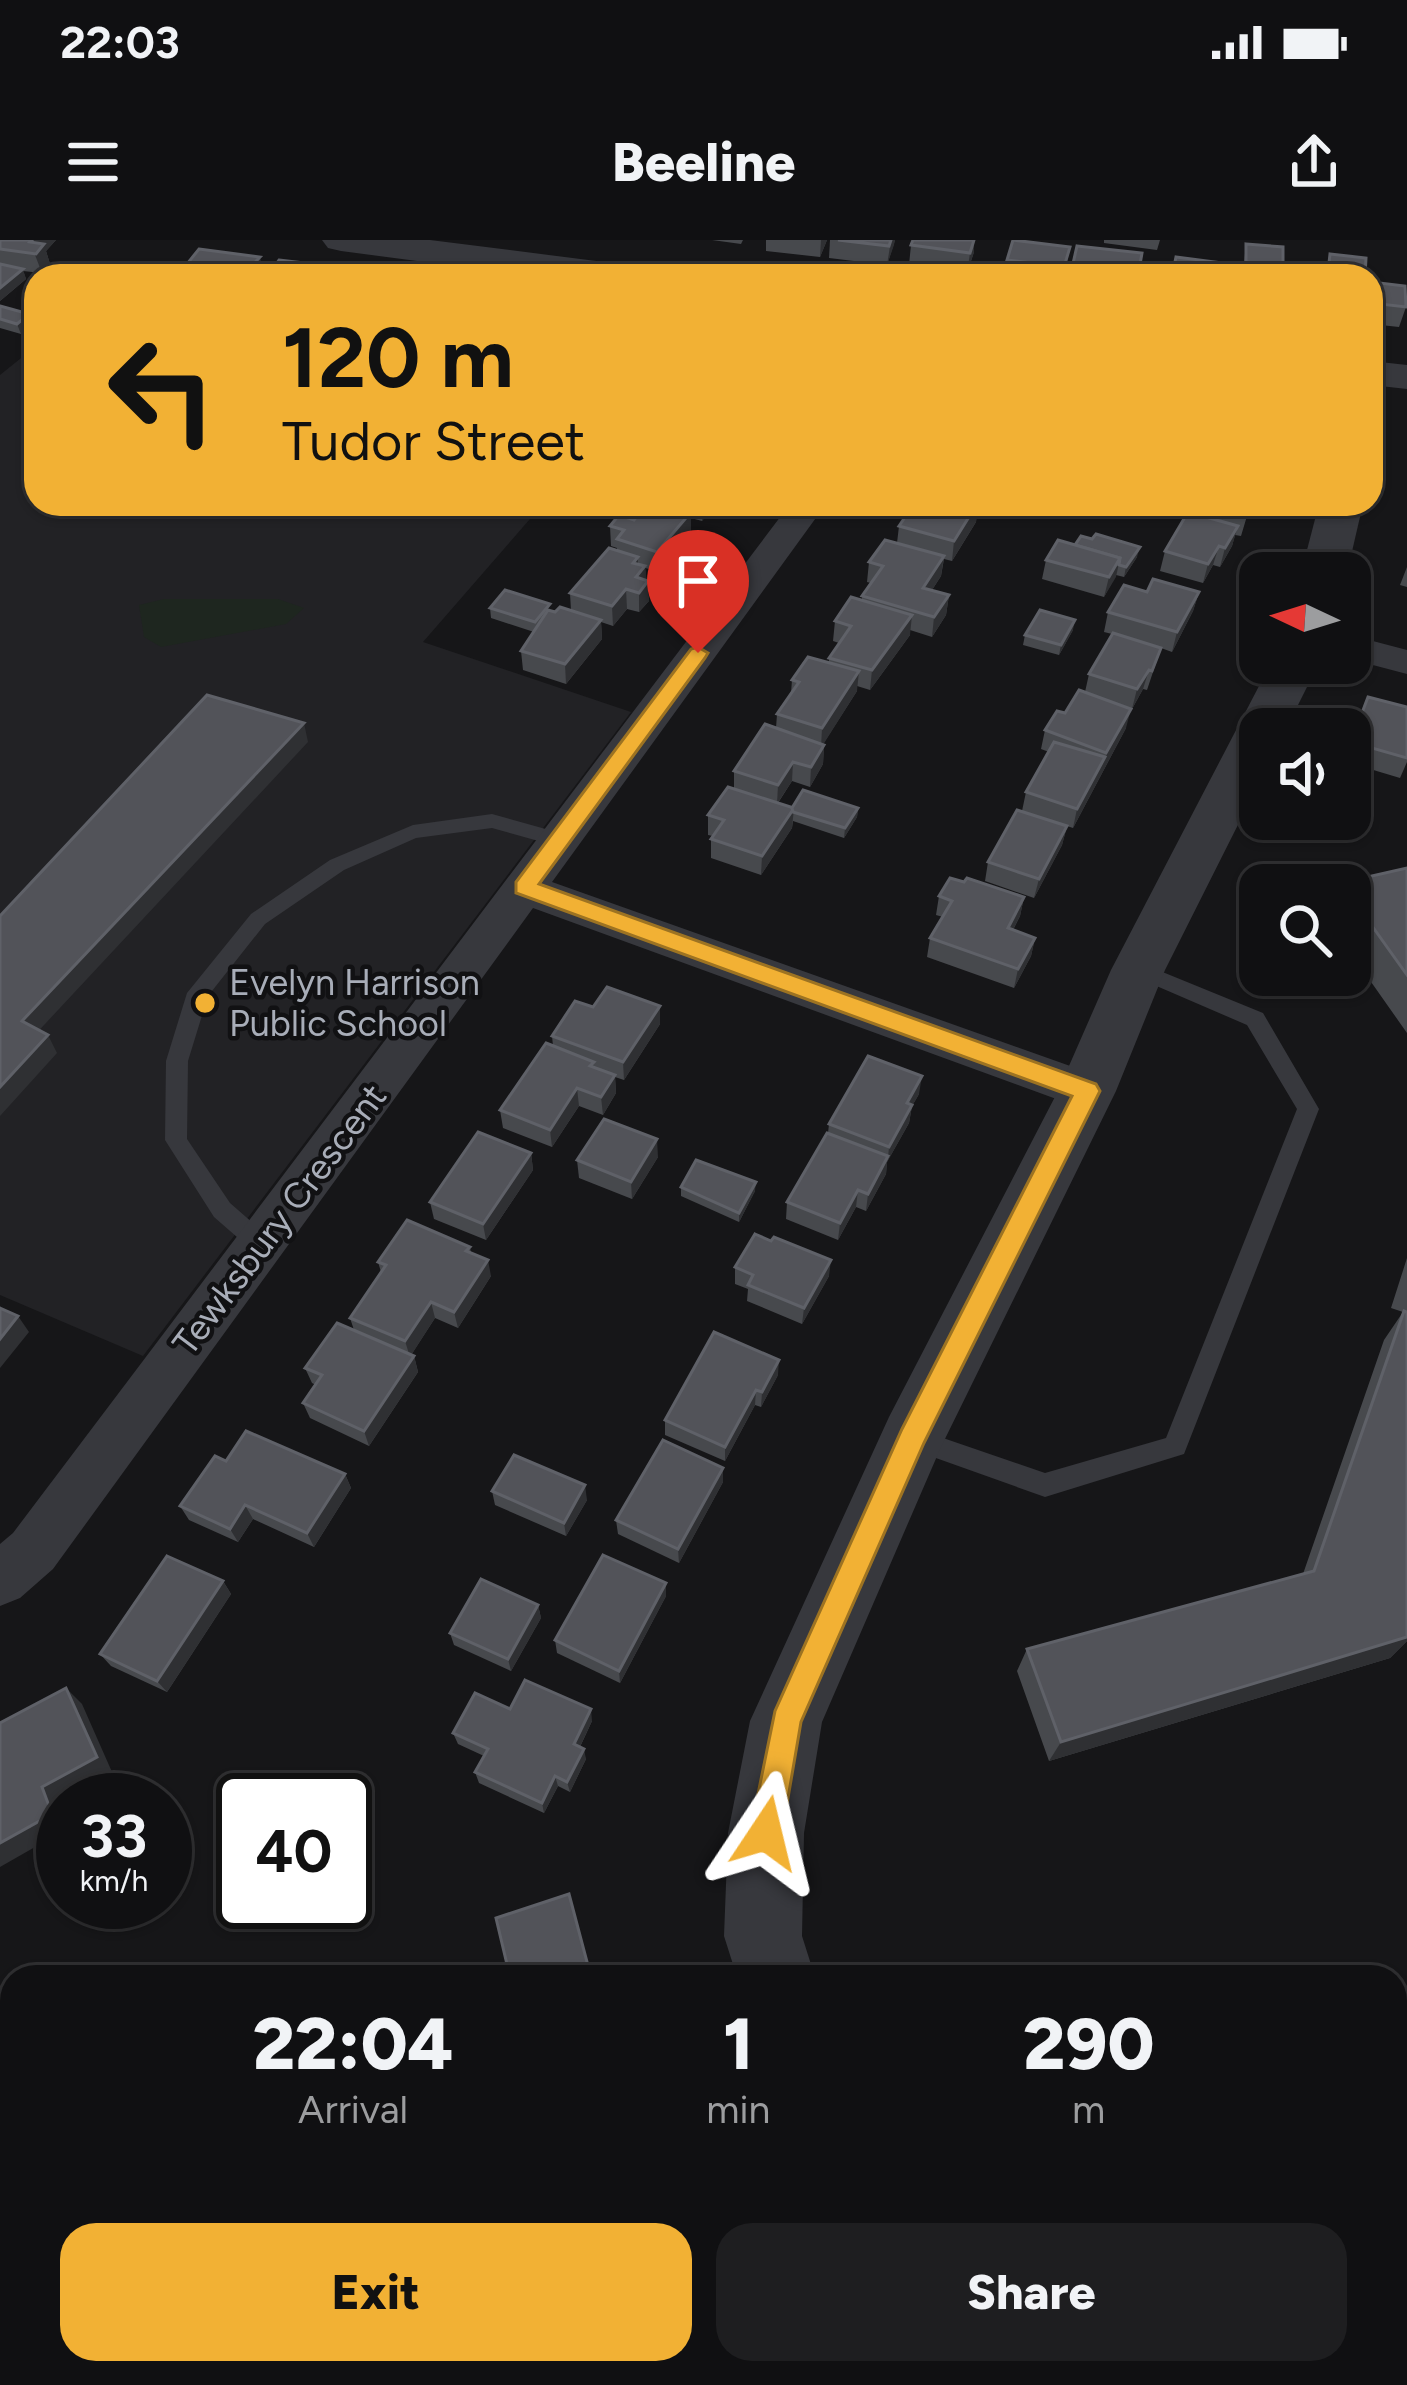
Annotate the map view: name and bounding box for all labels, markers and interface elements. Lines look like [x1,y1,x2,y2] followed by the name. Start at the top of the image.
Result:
[60,15,180,69] text: 22:03
[60,129,126,195] icon: menu
[1281,129,1347,195] icon: share
[612,130,795,195] text: Beeline
[282,307,514,408] text: 120 m
[84,312,240,468] icon: left
[282,409,585,474] text: Tudor Street
[647,530,749,653] pin
[665,548,731,614] icon: arrive
[1239,552,1371,684] north arrow
[1239,552,1371,996] map controls
[1239,708,1371,840] button: sound
[1239,864,1371,996] button: search
[229,961,480,1045] place label: Evelyn Harrison Public School
[192,990,218,1016] marker: Evelyn Harrison Public School
[164,1075,395,1363] street label: Tewksbury Crescent
[703,1770,829,1896] position arrow
[216,1773,372,1929] speed limit sign: 40
[81,1800,147,1872] text: 33
[80,1862,148,1899] text: km/h
[253,2001,454,2087] text: 22:04
[723,2001,754,2087] text: 1
[1023,2001,1154,2087] text: 290
[298,2086,408,2133] text: Arrival
[706,2086,770,2133] text: min
[1072,2086,1105,2133] text: m
[60,2223,692,2361] button: Exit
[716,2223,1347,2361] button: Share

